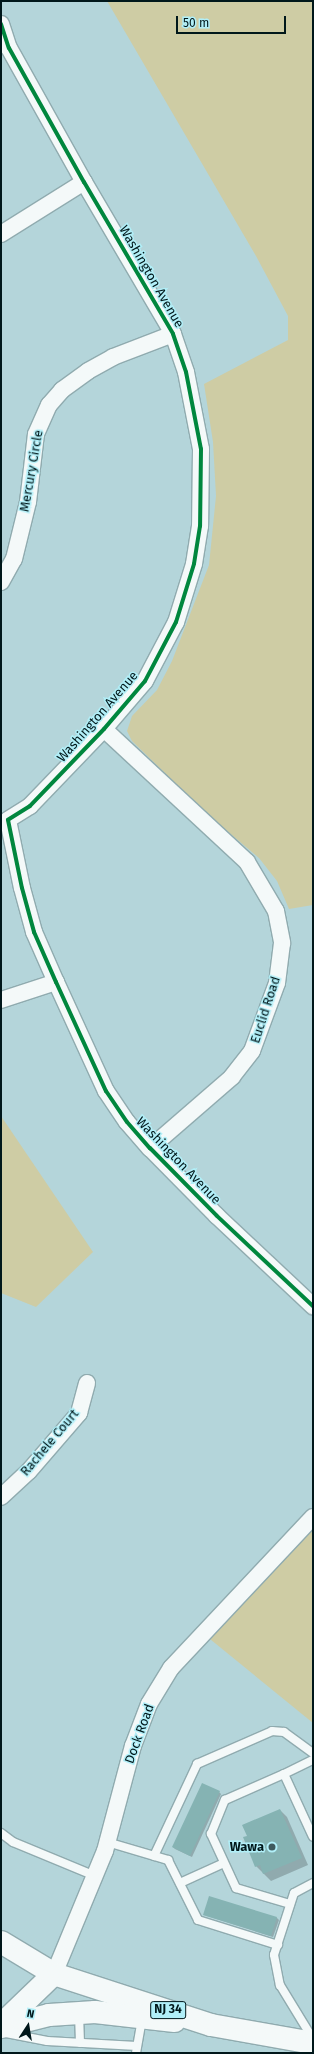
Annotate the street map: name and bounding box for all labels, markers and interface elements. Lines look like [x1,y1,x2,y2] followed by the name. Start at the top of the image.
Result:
[178,8,288,34] scale bar
[183,16,209,30] text: 50 m
[115,223,187,331] street label: Washington Avenue
[17,429,47,513] street label: Mercury Circle
[54,668,142,766] street label: Washington Avenue
[248,975,284,1045] street label: Euclid Road
[132,1114,224,1208] street label: Washington Avenue
[18,1407,82,1479] street label: Rachele Court
[122,1702,158,1766] street label: Dock Road
[230,1839,264,1855] place label: Wawa
[267,1842,277,1852] marker: Wawa
[150,2000,186,2020] road number: NJ 34
[8,2006,48,2046] north arrow
[26,2007,36,2021] text: N

